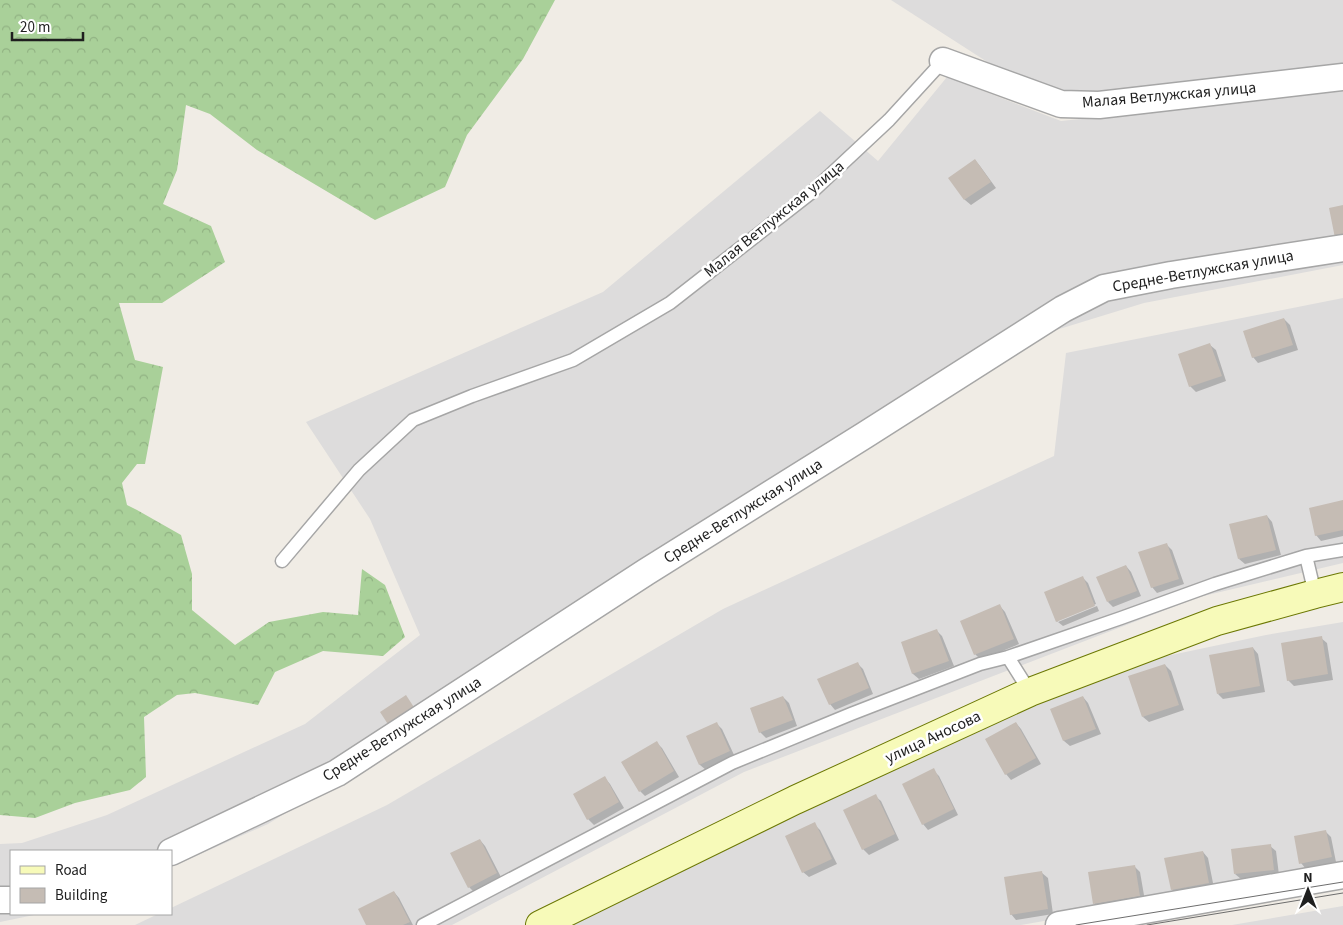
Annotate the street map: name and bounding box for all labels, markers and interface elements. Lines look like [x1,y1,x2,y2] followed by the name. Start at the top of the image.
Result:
[12,10,84,42] scale bar
[20,17,50,38] text: 20 m
[1081,76,1257,114] street label: Малая Ветлужская улица
[699,156,849,282] street label: Малая Ветлужская улица
[1111,244,1295,298] street label: Средне-Ветлужская улица
[659,453,827,569] street label: Средне-Ветлужская улица
[318,671,486,787] street label: Средне-Ветлужская улица
[882,705,984,769] street label: улица Аносова
[10,850,172,915] legend
[55,860,87,881] text: Road
[1283,865,1333,915] north arrow
[1303,868,1313,888] text: N
[55,885,108,906] text: Building

